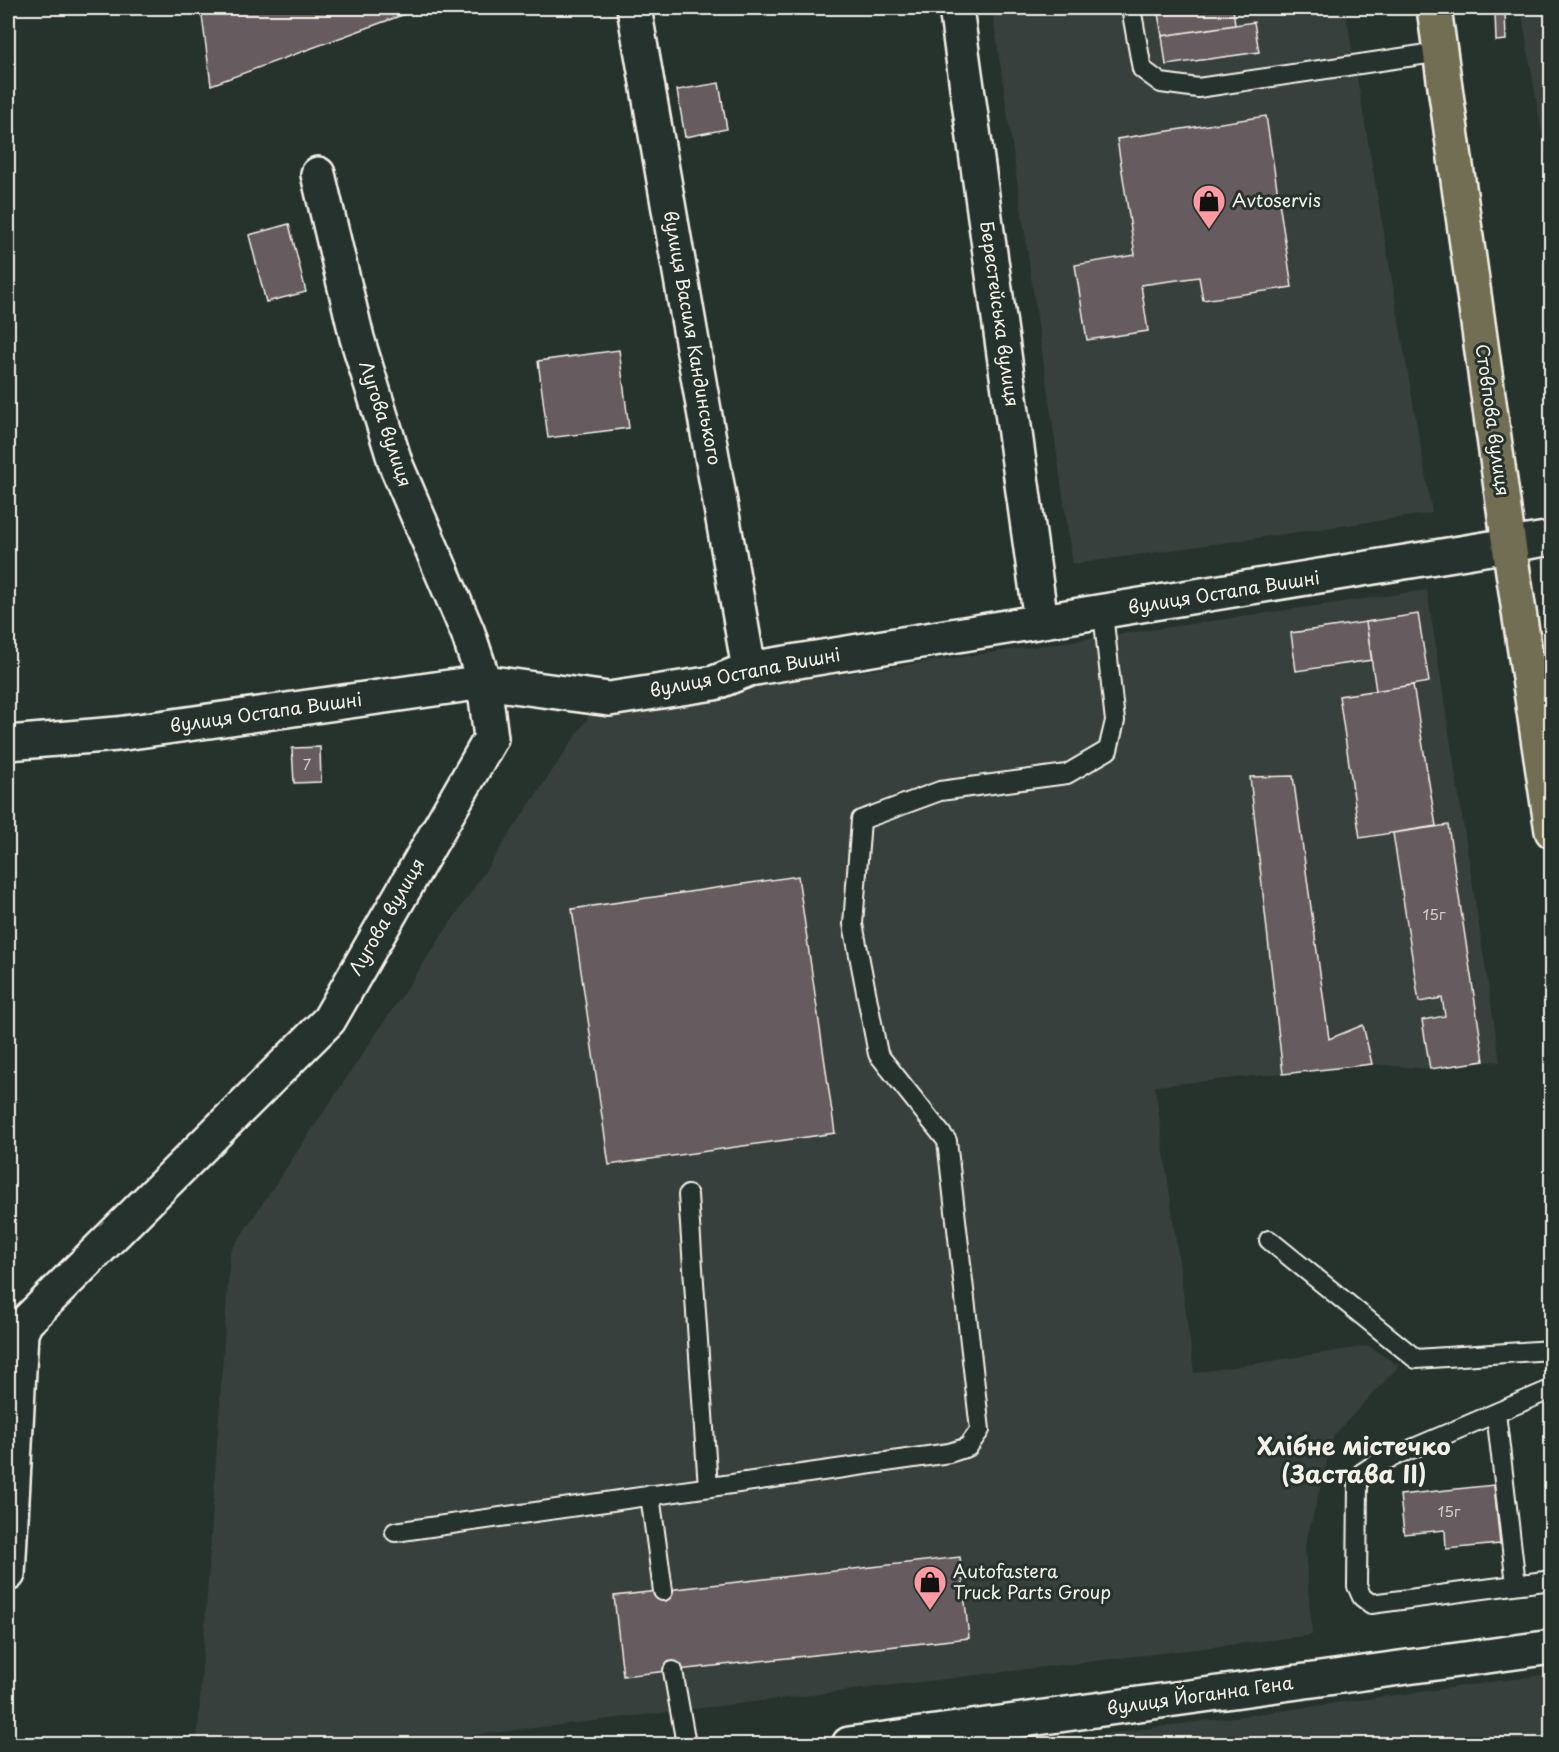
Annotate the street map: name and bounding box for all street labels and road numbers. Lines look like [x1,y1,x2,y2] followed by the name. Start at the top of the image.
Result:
[658,208,729,467] street label: вулиця Василя Кандинського
[974,219,1027,408] street label: Берестейська вулиця
[1469,342,1517,497] street label: Стовпова вулиця
[353,357,420,490] street label: Лугова вулиця
[1126,563,1321,620] street label: вулиця Остапа Вишні
[647,640,842,703] street label: вулиця Остапа Вишні
[168,685,364,738] street label: вулиця Остапа Вишні
[341,853,430,980] street label: Лугова вулиця
[1105,1668,1295,1721] street label: вулиця Йоганна Гена

